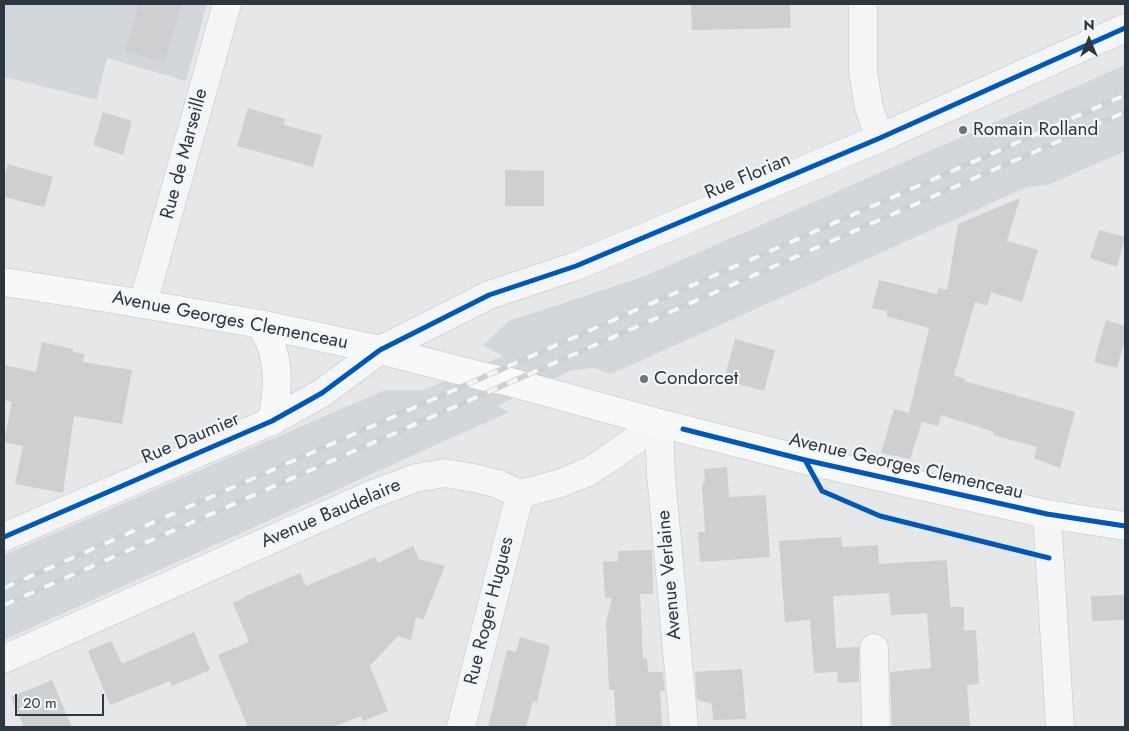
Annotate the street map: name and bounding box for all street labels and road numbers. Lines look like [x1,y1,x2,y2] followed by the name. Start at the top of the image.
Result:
[157,86,213,222] street label: Rue de Marseille
[702,149,794,205] street label: Rue Florian
[110,287,350,355] street label: Avenue Georges Clemenceau
[139,408,243,470] street label: Rue Daumier
[787,429,1025,505] street label: Avenue Georges Clemenceau
[258,474,404,554] street label: Avenue Baudelaire
[653,509,687,641] street label: Avenue Verlaine
[461,535,519,687] street label: Rue Roger Hugues

